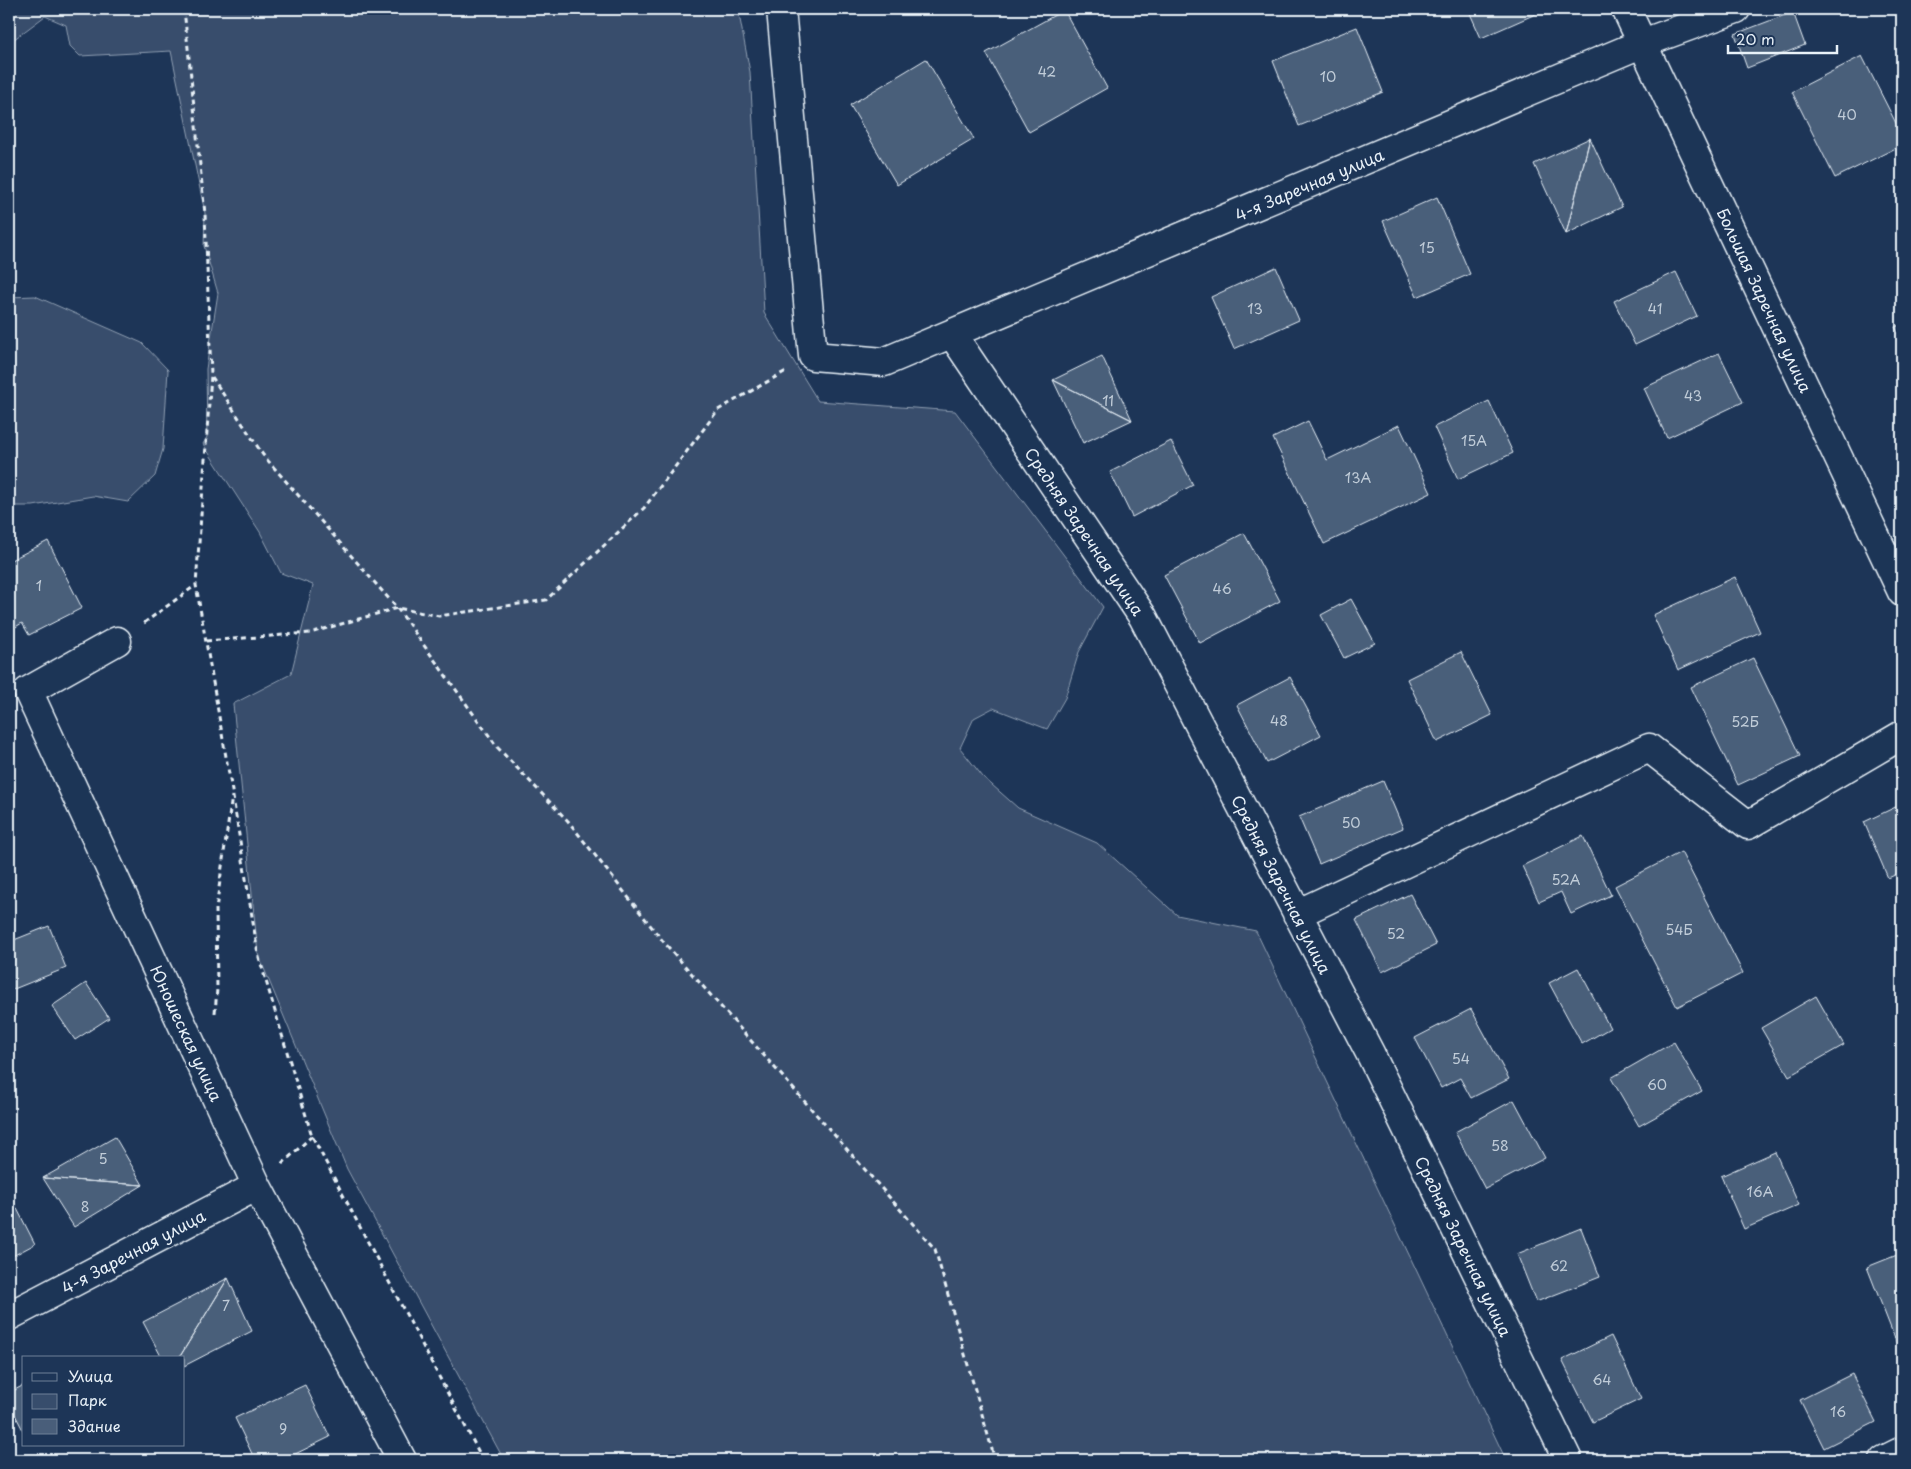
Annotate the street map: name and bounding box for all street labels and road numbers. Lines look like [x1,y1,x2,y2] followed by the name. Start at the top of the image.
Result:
[1231,142,1387,226] street label: 4-я Заречная улица
[1712,204,1818,396] street label: Большая Заречная улица
[1020,442,1150,620] street label: Средняя Заречная улица
[1226,790,1338,978] street label: Средняя Заречная улица
[145,961,229,1105] street label: Юношеская улица
[1410,1152,1518,1340] street label: Средняя Заречная улица
[57,1203,209,1299] street label: 4-я Заречная улица

